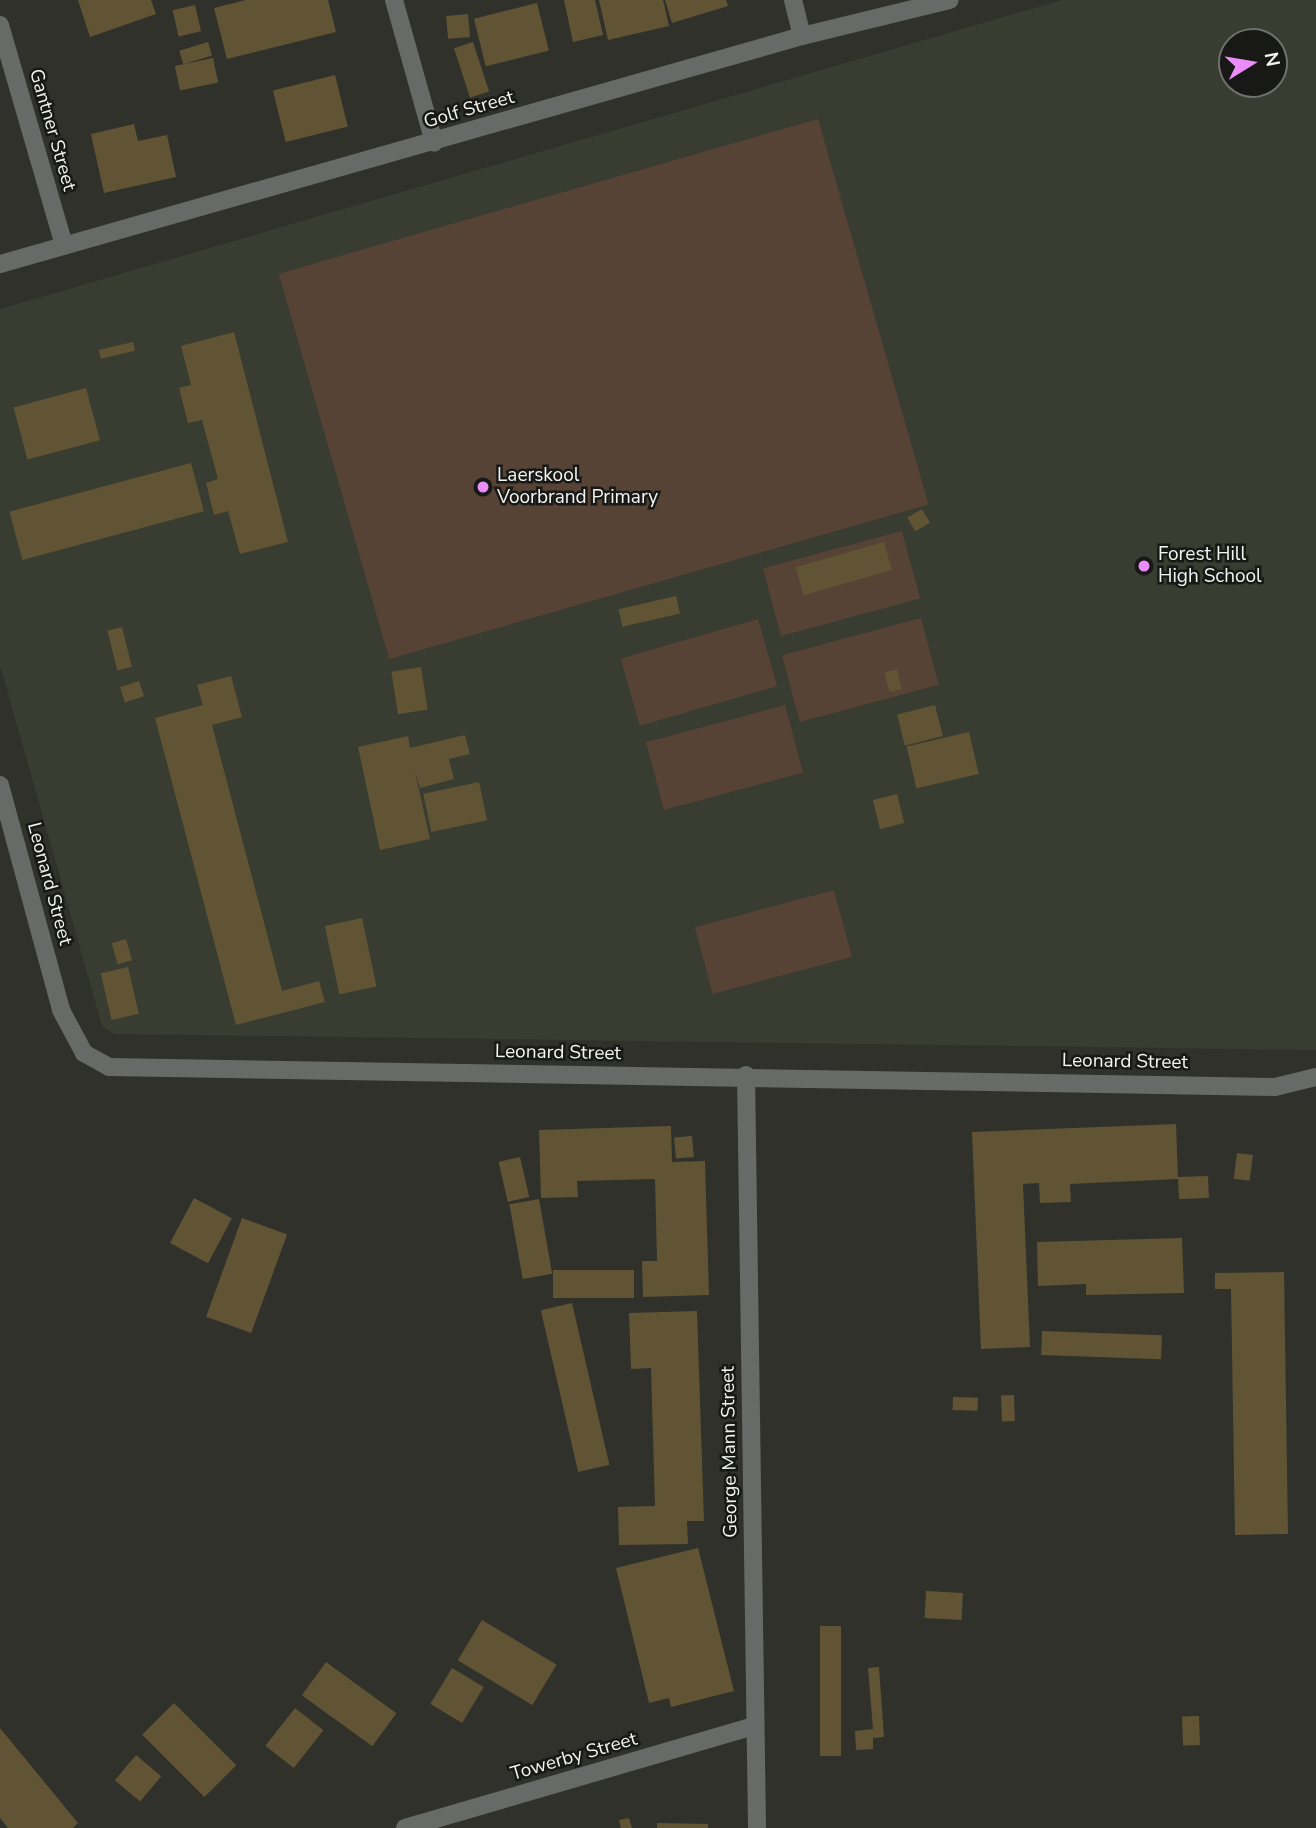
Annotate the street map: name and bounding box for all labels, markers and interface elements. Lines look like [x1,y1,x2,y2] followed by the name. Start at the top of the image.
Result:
[1218,28,1288,98] north arrow
[1258,50,1286,69] text: N
[24,66,80,194] street label: Gantner Street
[421,86,517,134] street label: Golf Street
[497,465,658,509] place label: Laerskool Voorbrand Primary
[475,479,491,495] marker: Laerskool Voorbrand Primary
[1158,544,1262,588] place label: Forest Hill High School
[1136,558,1152,574] marker: Forest Hill High School
[22,820,76,948] street label: Leonard Street
[495,1041,621,1065] street label: Leonard Street
[1062,1050,1188,1074] street label: Leonard Street
[717,1366,743,1538] street label: George Mann Street
[508,1728,640,1786] street label: Towerby Street

